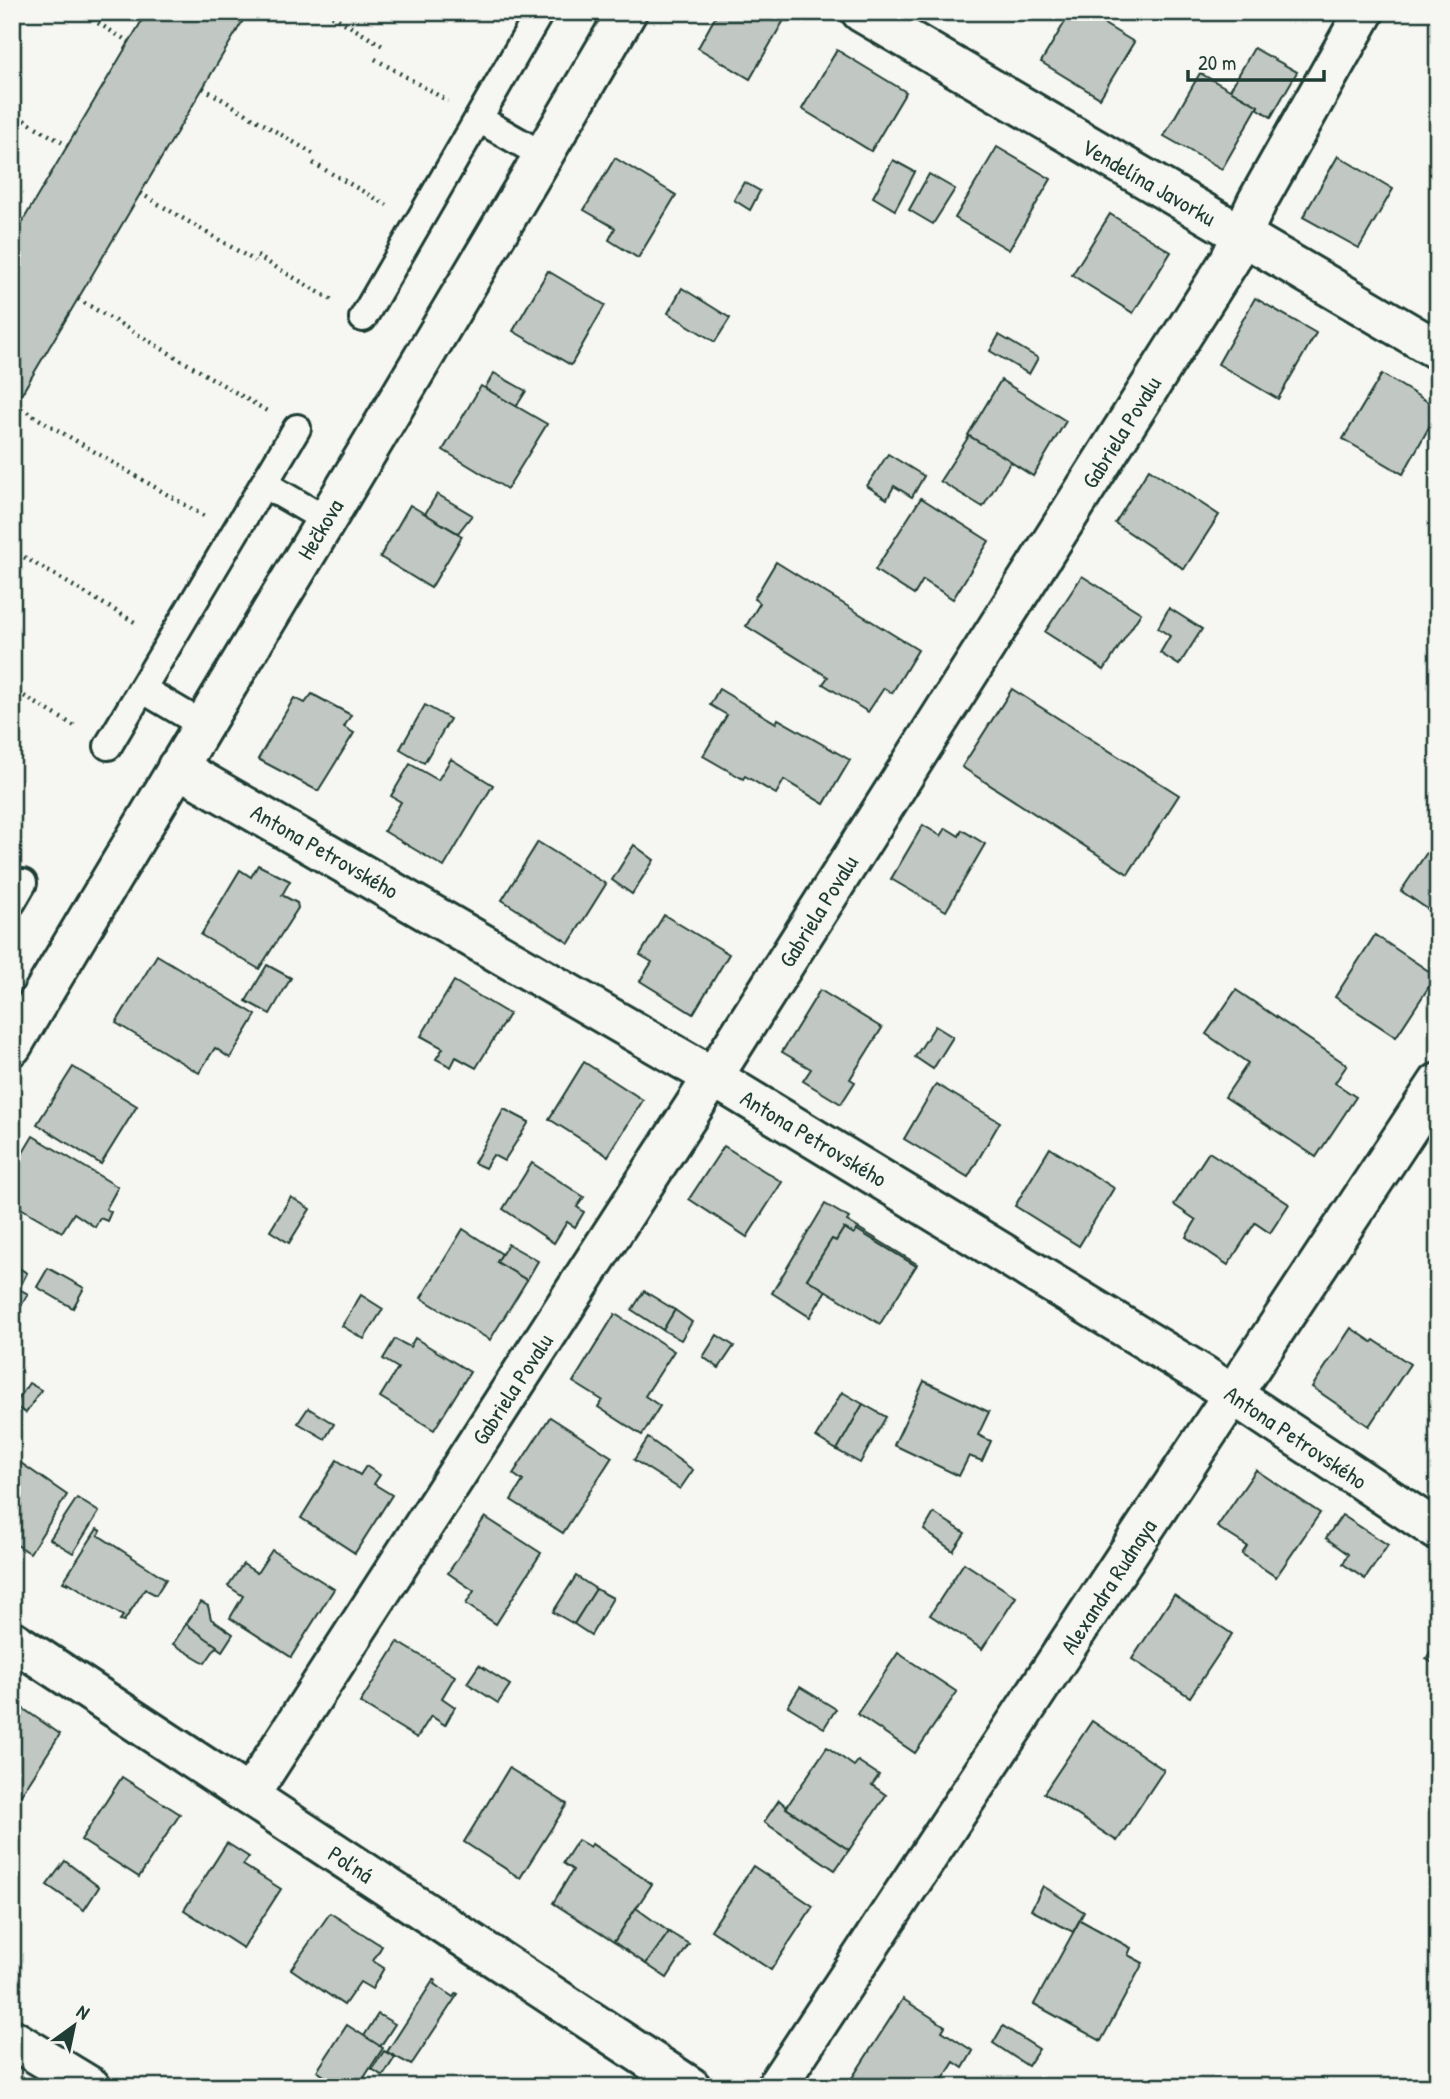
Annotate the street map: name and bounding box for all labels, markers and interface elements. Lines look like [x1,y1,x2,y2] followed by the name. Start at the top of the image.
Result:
[1188,38,1324,82] scale bar
[1198,48,1236,77] text: 20 m
[1076,131,1222,233] street label: Vendelína Javorku
[1074,370,1168,494] street label: Gabriela Povalu
[290,493,350,565] street label: Hečkova
[246,796,404,906] street label: Antona Petrovského
[771,849,865,973] street label: Gabriela Povalu
[735,1082,893,1194] street label: Antona Petrovského
[464,1327,560,1451] street label: Gabriela Povalu
[1219,1378,1373,1496] street label: Antona Petrovského
[1053,1513,1163,1659] street label: Alexandra Rudnaya
[323,1838,379,1890] street label: Poľná
[38,1990,108,2060] north arrow
[72,1998,95,2025] text: N

